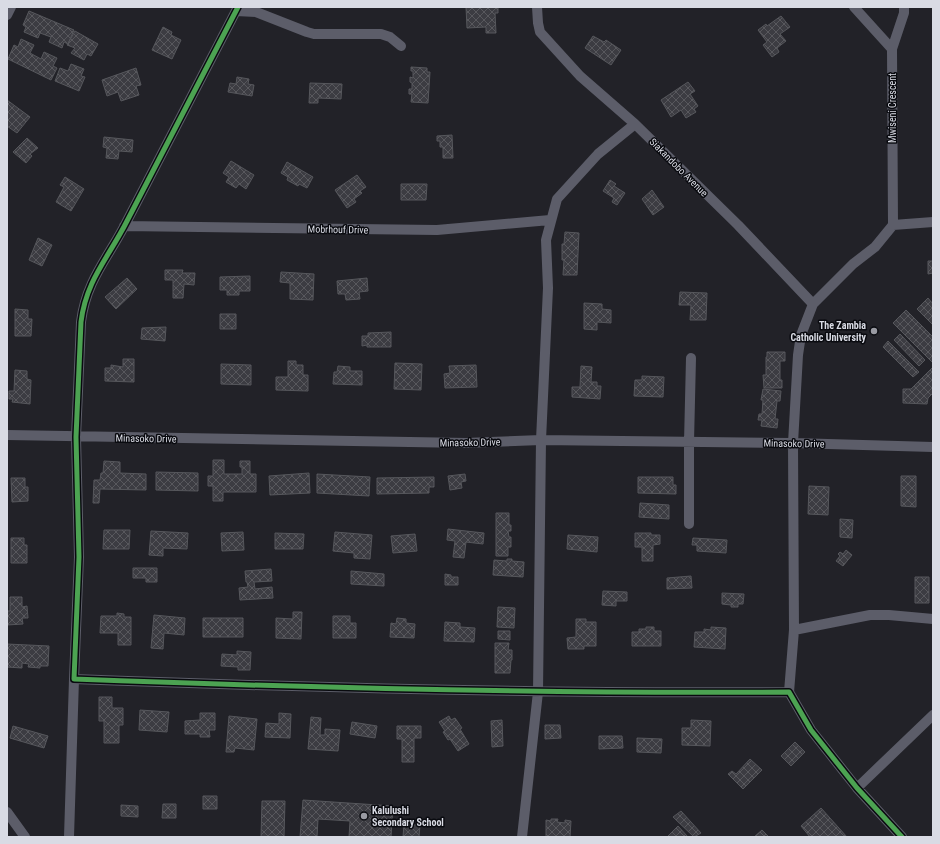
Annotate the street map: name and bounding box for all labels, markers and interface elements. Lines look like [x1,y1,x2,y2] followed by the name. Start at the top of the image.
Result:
[887,73,898,143] street label: Mwiseni Crescent
[647,136,710,199] street label: Siakandobo Avenue
[308,223,369,236] street label: Mobrhouf Drive
[790,320,867,343] place label: The Zambia Catholic University
[869,326,879,336] marker: The Zambia Catholic University
[115,432,177,445] street label: Minasoko Drive
[439,436,501,449] street label: Minasoko Drive
[763,437,825,450] street label: Minasoko Drive
[372,805,444,828] place label: Kalulushi Secondary School
[359,811,369,821] marker: Kalulushi Secondary School

